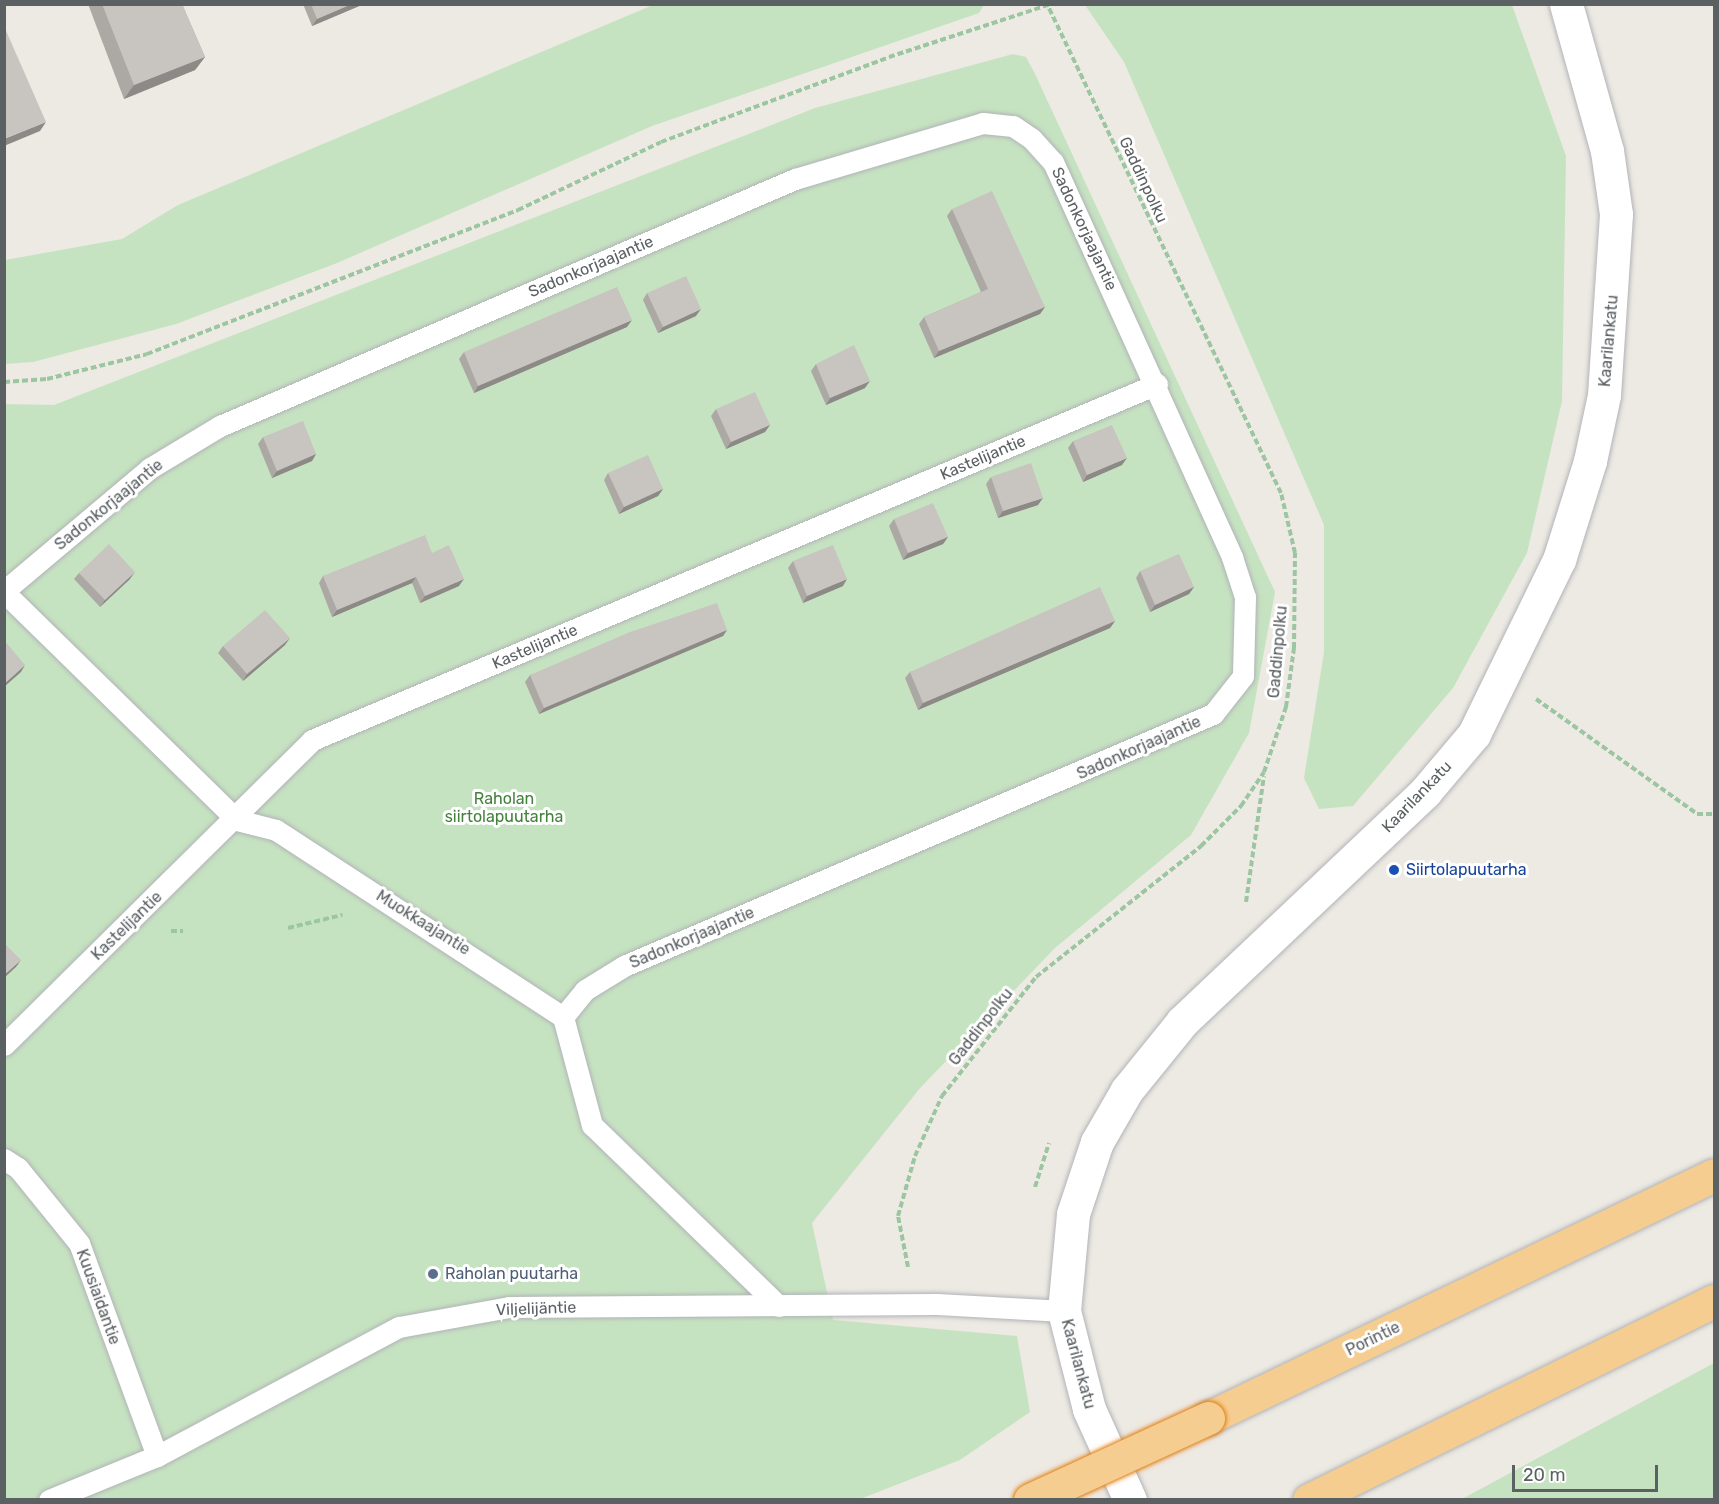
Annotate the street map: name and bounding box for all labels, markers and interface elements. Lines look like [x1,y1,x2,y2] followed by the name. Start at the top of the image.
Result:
[1115,134,1171,226] street label: Gaddinpolku
[1047,164,1121,294] street label: Sadonkorjaajantie
[526,232,656,302] street label: Sadonkorjaajantie
[1595,294,1623,388] street label: Kaarilankatu
[937,431,1029,485] street label: Kastelijantie
[51,455,167,555] street label: Sadonkorjaajantie
[1264,605,1292,699] street label: Gaddinpolku
[489,620,581,674] street label: Kastelijantie
[1074,712,1204,784] street label: Sadonkorjaajantie
[1378,757,1456,837] street label: Kaarilankatu
[445,789,563,827] park label: Raholan siirtolapuutarha
[1406,860,1526,880] place label: Siirtolapuutarha
[1387,863,1401,877] marker: Siirtolapuutarha
[372,886,474,960] street label: Muokkaajantie
[88,887,166,965] street label: Kastelijantie
[627,903,757,973] street label: Sadonkorjaajantie
[945,985,1017,1069] street label: Gaddinpolku
[72,1247,124,1347] street label: Kuusiaidantie
[445,1264,578,1284] place label: Raholan puutarha
[426,1267,440,1281] marker: Raholan puutarha
[495,1298,577,1320] street label: Viljelijäntie
[1057,1317,1099,1411] street label: Kaarilankatu
[1343,1318,1403,1360] street label: Porintie
[1515,1453,1660,1491] scale bar
[1523,1464,1565,1486] text: 20 m

